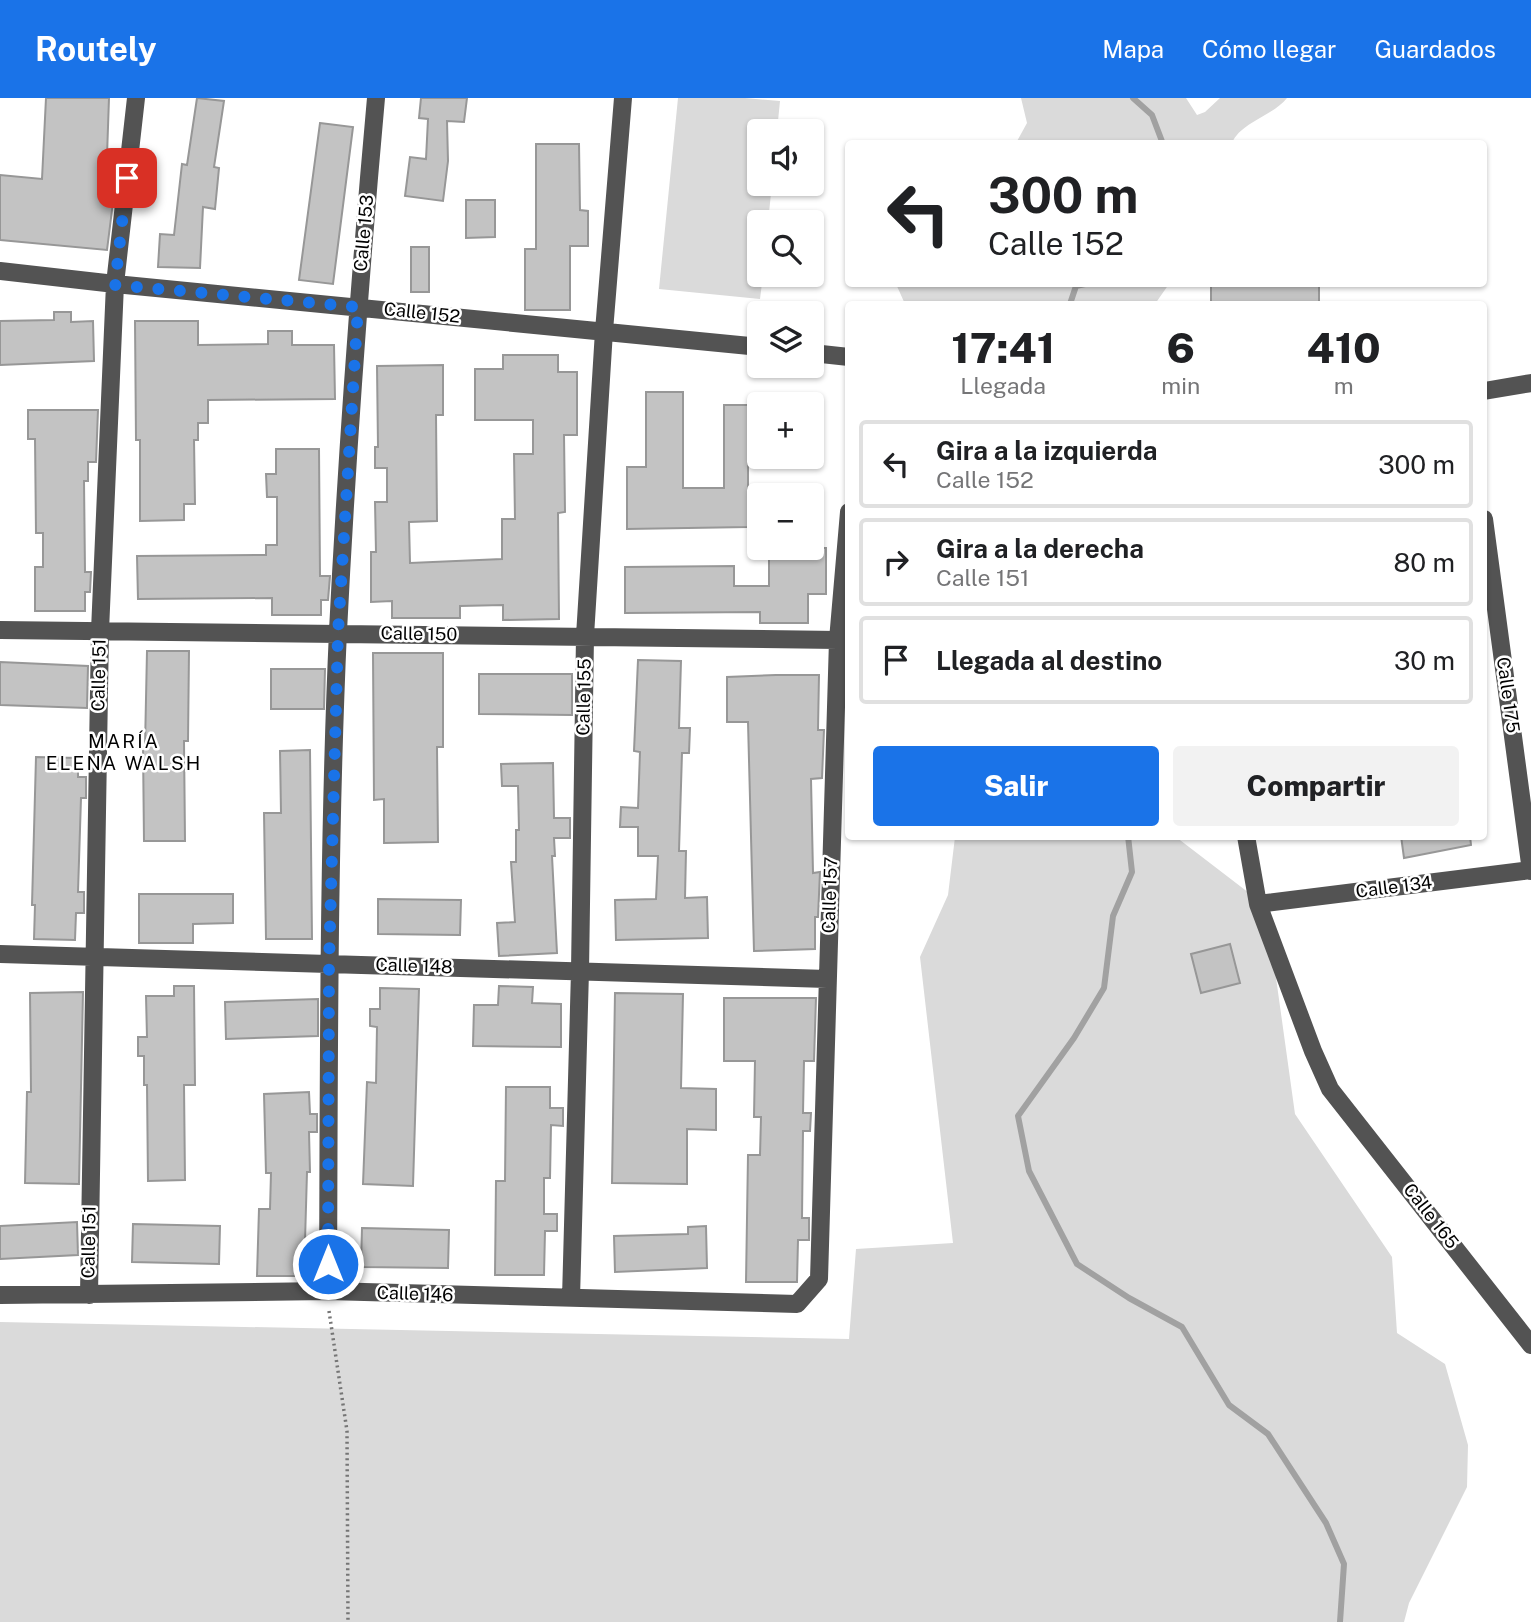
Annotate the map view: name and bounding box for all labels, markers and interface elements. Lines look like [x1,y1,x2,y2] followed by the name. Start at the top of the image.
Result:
[35,30,157,68] text: Routely
[1102,35,1164,63] text: Mapa
[1202,35,1336,63] text: Cómo llegar
[1374,35,1496,63] text: Guardados
[747,119,824,560] map controls
[747,119,824,196] button: sound
[97,148,157,208] pin
[108,159,146,197] icon: arrive
[988,166,1138,224] text: 300 m
[873,168,964,259] icon: left
[350,194,377,272] street label: Calle 153
[747,210,824,287] button: search
[988,225,1124,262] text: Calle 152
[383,298,461,327] street label: Calle 152
[747,301,824,378] button: layers
[951,323,1055,372] text: 17:41
[1167,323,1195,372] text: 6
[1307,323,1381,372] text: 410
[960,372,1046,399] text: Llegada
[1161,372,1200,399] text: min
[1334,372,1354,399] text: m
[747,392,824,469] button: +
[936,435,1158,466] text: Gira a la izquierda
[877,445,915,483] icon: left
[1378,449,1455,480] text: 300 m
[936,466,1034,493] text: Calle 152
[747,483,824,560] button: −
[936,533,1144,564] text: Gira a la derecha
[877,543,915,581] icon: right
[1394,547,1455,578] text: 80 m
[936,564,1029,591] text: Calle 151
[380,622,458,645] street label: Calle 150
[87,638,110,712] street label: Calle 151
[877,641,915,679] icon: arrive
[936,645,1162,676] text: Llegada al destino
[1394,645,1455,676] text: 30 m
[1493,656,1524,734] street label: Calle 175
[572,658,595,736] street label: Calle 155
[46,730,202,774] district label: MARÍA ELENA WALSH
[873,746,1159,826] button: Salir
[1173,746,1459,826] button: Compartir
[818,856,841,934] street label: Calle 157
[1355,871,1433,902] street label: Calle 134
[375,954,453,977] street label: Calle 148
[1399,1179,1463,1252] street label: Calle 165
[77,1205,100,1279] street label: Calle 151
[291,1227,365,1301] position arrow
[376,1282,454,1305] street label: Calle 146

